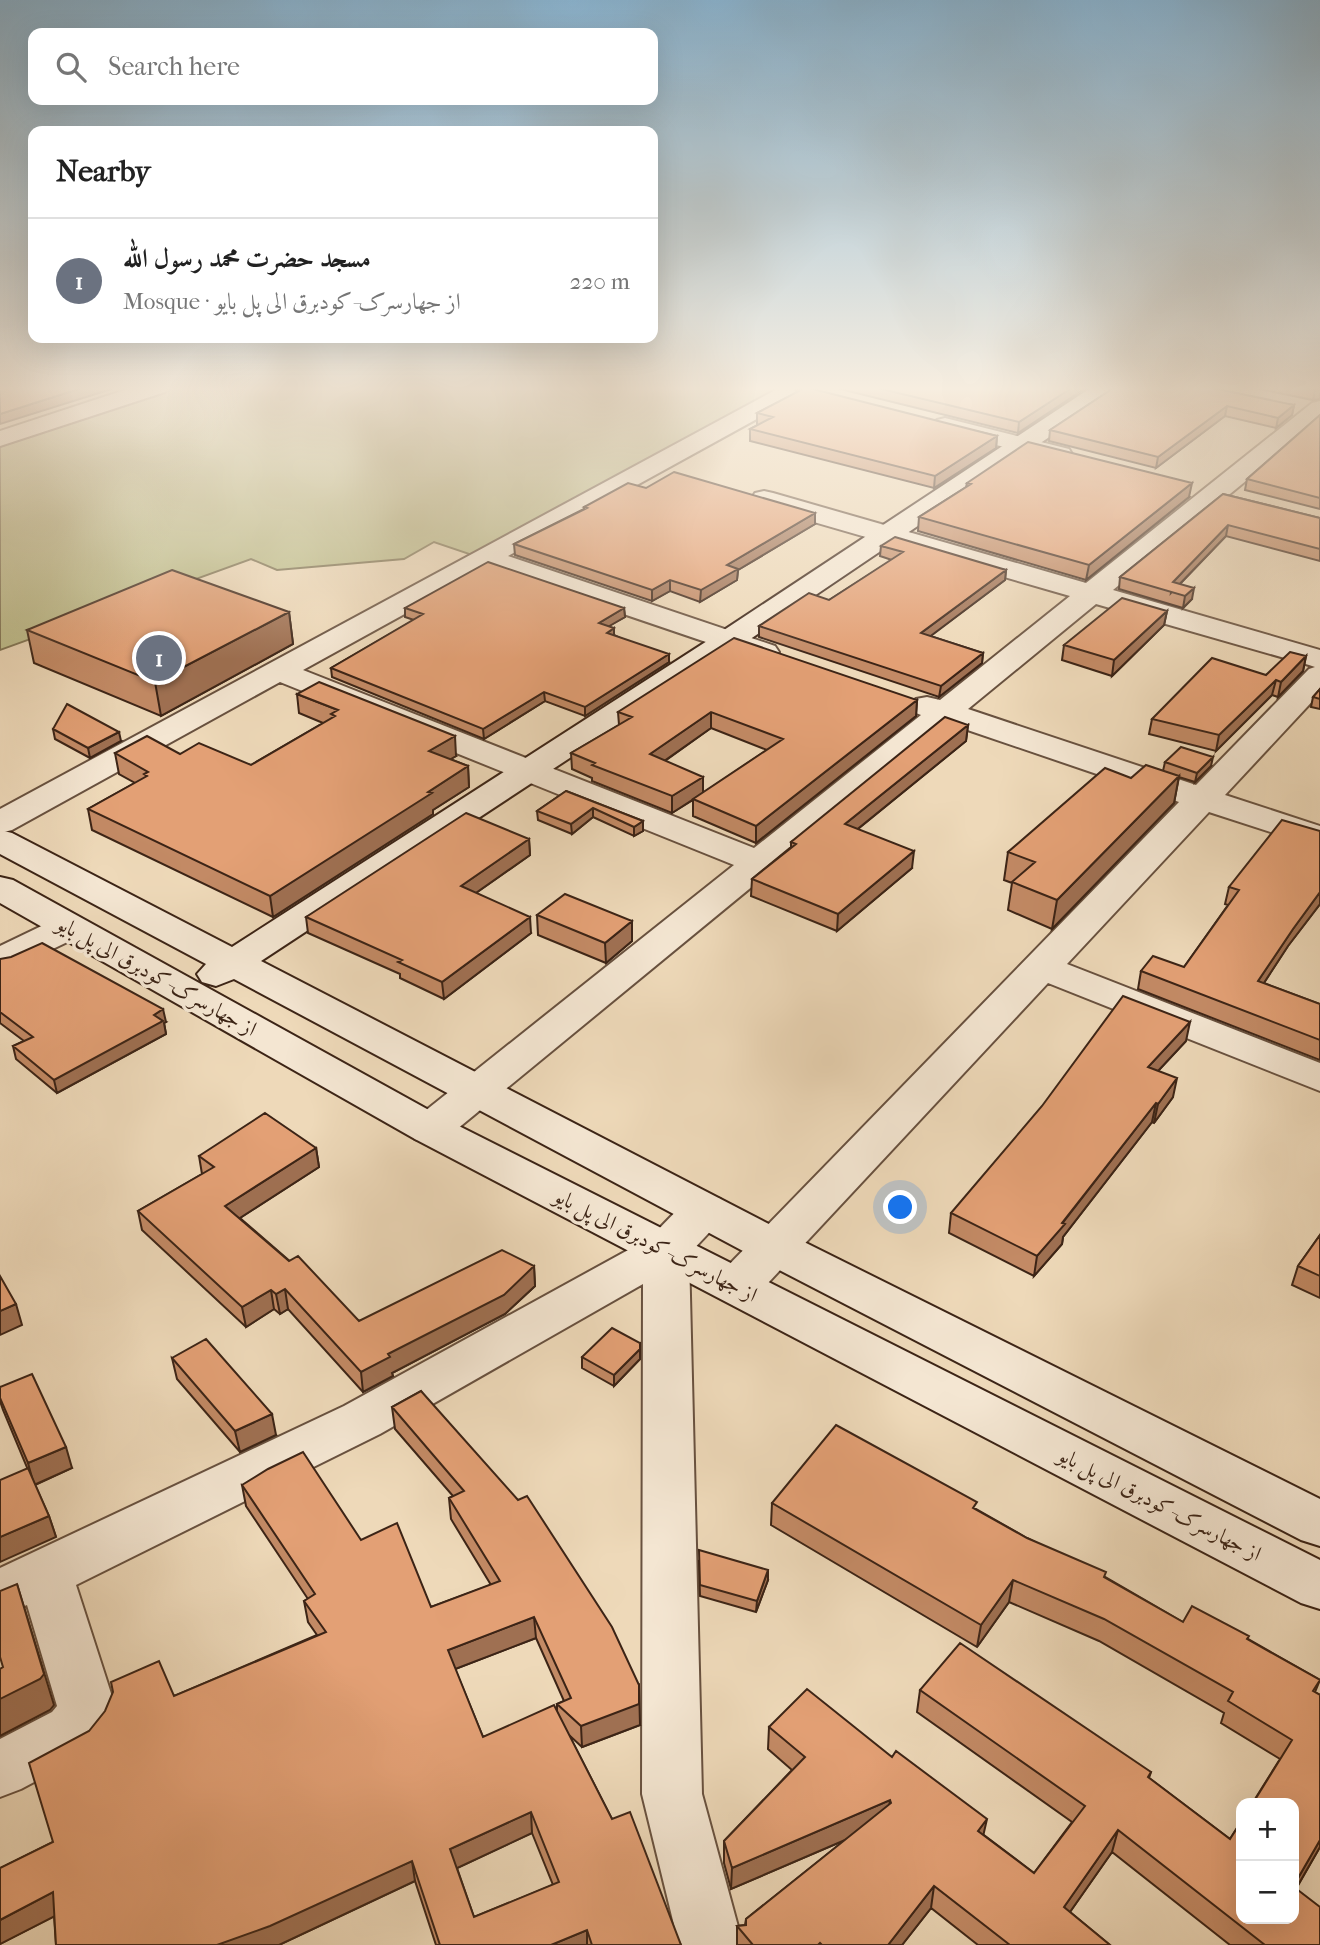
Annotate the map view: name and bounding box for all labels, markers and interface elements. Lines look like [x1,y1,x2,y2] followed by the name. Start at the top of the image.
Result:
[28,28,658,105] search box
[52,48,90,86] icon: search
[108,51,240,82] text: Search here
[56,154,151,189] text: Nearby
[123,243,371,274] text: مسجد حضرت محمد رسول الله
[75,268,83,295] text: 1
[570,268,630,295] text: 220 m
[123,288,461,315] text: Mosque · از جهارسرک-کودبرق الی پل بایو
[136,632,182,684] pin: 1
[50,910,261,1044] street label: از جهارسرک-کودبرق الی پل بایو
[547,1182,762,1309] street label: از جهارسرک-کودبرق الی پل بایو
[883,1190,917,1224] your location
[1051,1441,1266,1568] street label: از جهارسرک-کودبرق الی پل بایو
[1236,1798,1299,1924] map controls
[1236,1798,1299,1861] button: +
[1236,1861,1299,1924] button: −

